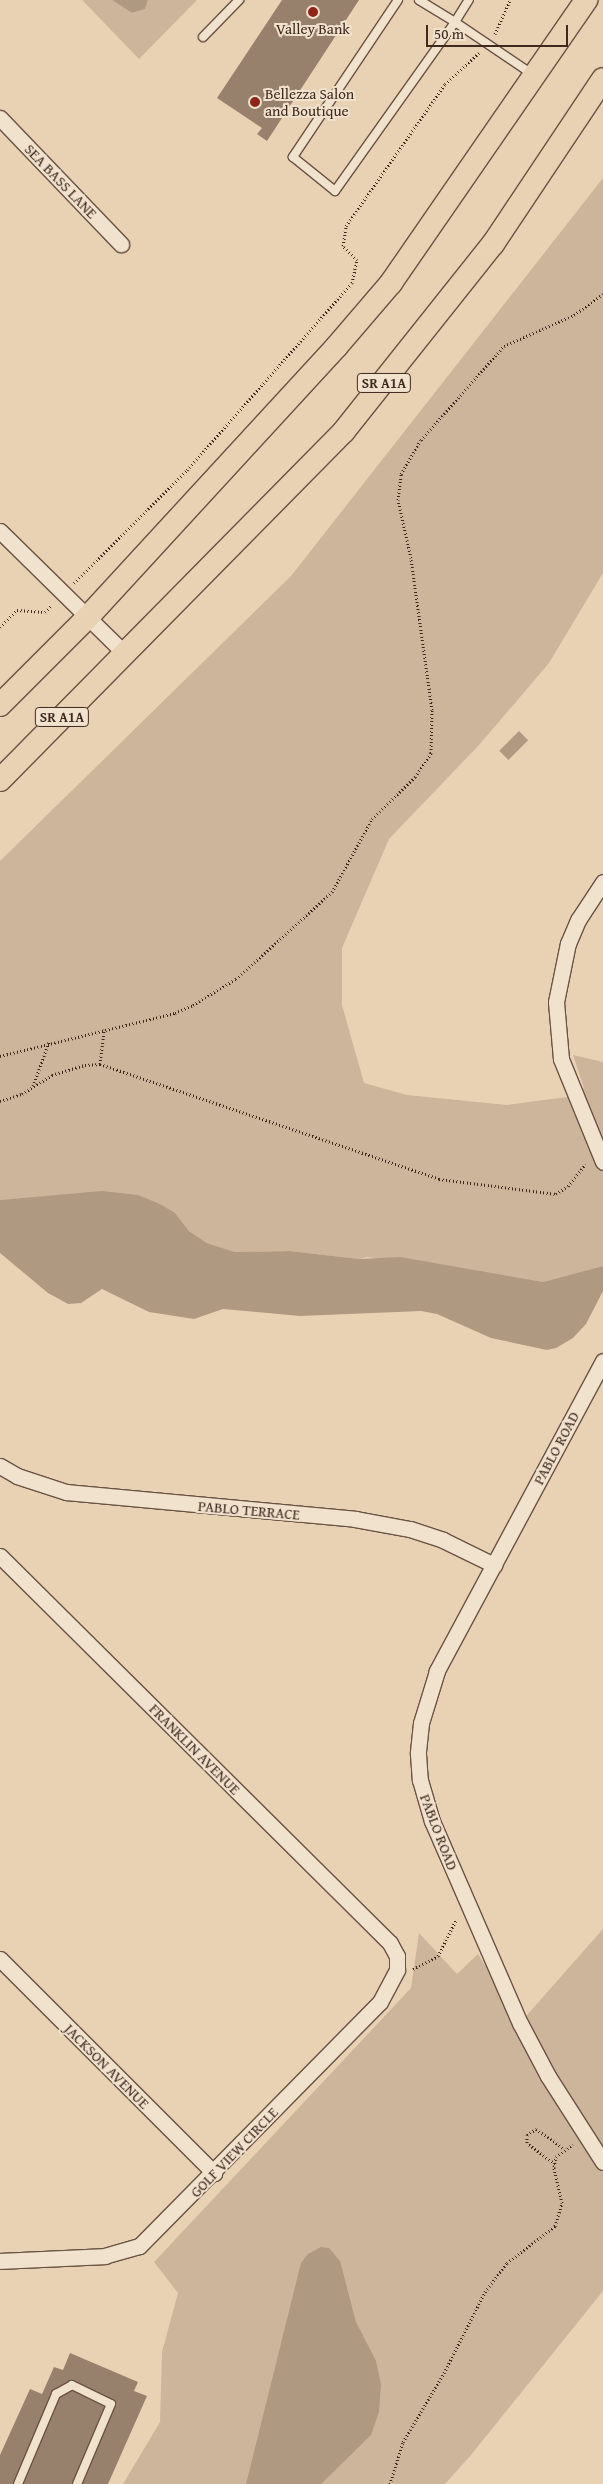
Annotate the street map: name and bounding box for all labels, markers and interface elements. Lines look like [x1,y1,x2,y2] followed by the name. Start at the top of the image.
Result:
[307,6,319,18] marker: Valley Bank
[428,15,570,47] scale bar
[276,20,350,38] place label: Valley Bank
[434,23,464,44] text: 50 m
[265,84,354,119] place label: Bellezza Salon and Boutique
[249,96,261,108] marker: Bellezza Salon and Boutique
[21,140,101,222] street label: SEA BASS LANE
[356,372,412,394] road number: SR A1A
[34,706,90,729] road number: SR A1A
[529,1408,583,1488] street label: PABLO ROAD
[197,1497,301,1523] street label: PABLO TERRACE
[146,1700,244,1798] street label: FRANKLIN AVENUE
[416,1791,462,1873] street label: PABLO ROAD
[61,2020,153,2112] street label: JACKSON AVENUE
[186,2103,282,2201] street label: GOLF VIEW CIRCLE

